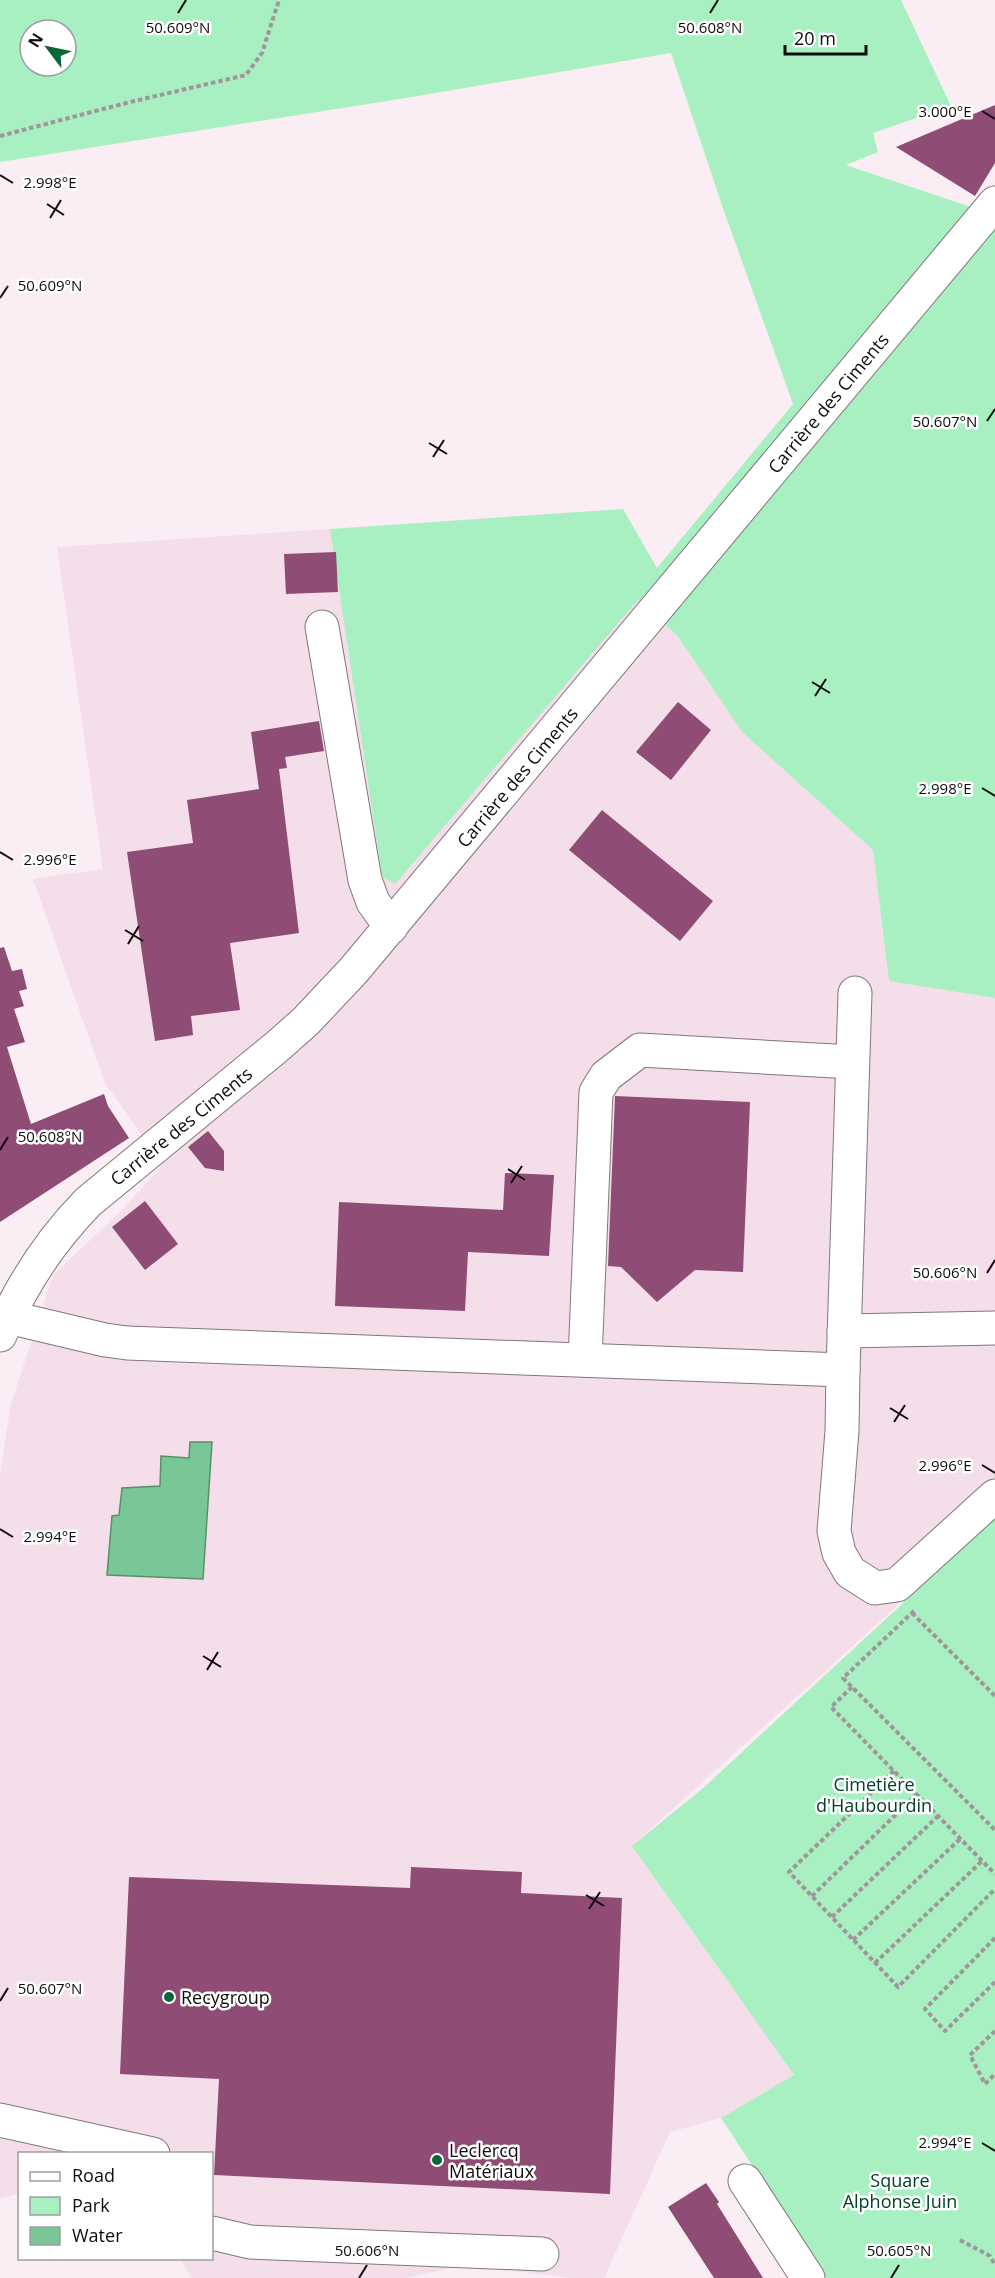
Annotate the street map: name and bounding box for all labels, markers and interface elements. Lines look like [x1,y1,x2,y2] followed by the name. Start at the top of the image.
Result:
[146,17,210,37] text: 50.609°N
[678,17,742,37] text: 50.608°N
[18,18,78,78] north arrow
[785,18,866,56] scale bar
[794,26,836,50] text: 20 m
[23,29,48,51] text: N
[918,101,972,121] text: 3.000°E
[23,172,77,192] text: 2.998°E
[18,275,82,295] text: 50.609°N
[762,328,894,478] street label: Carrière des Ciments
[913,411,977,431] text: 50.607°N
[451,702,583,852] street label: Carrière des Ciments
[918,778,972,798] text: 2.998°E
[23,849,77,869] text: 2.996°E
[105,1061,257,1191] street label: Carrière des Ciments
[18,1126,82,1146] text: 50.608°N
[913,1262,977,1282] text: 50.606°N
[918,1455,972,1475] text: 2.996°E
[23,1526,77,1546] text: 2.994°E
[816,1772,932,1817] park label: Cimetière d'Haubourdin
[18,1978,82,1998] text: 50.607°N
[181,1985,270,2009] place label: Recygroup
[162,1990,176,2004] marker: Recygroup
[918,2132,972,2152] text: 2.994°E
[449,2138,535,2183] place label: Leclercq Matériaux
[18,2152,213,2260] legend
[430,2153,444,2167] marker: Leclercq Matériaux
[72,2163,115,2187] text: Road
[843,2168,957,2213] park label: Square Alphonse Juin
[72,2193,110,2217] text: Park
[72,2223,123,2247] text: Water
[335,2240,399,2260] text: 50.606°N
[867,2240,931,2260] text: 50.605°N

